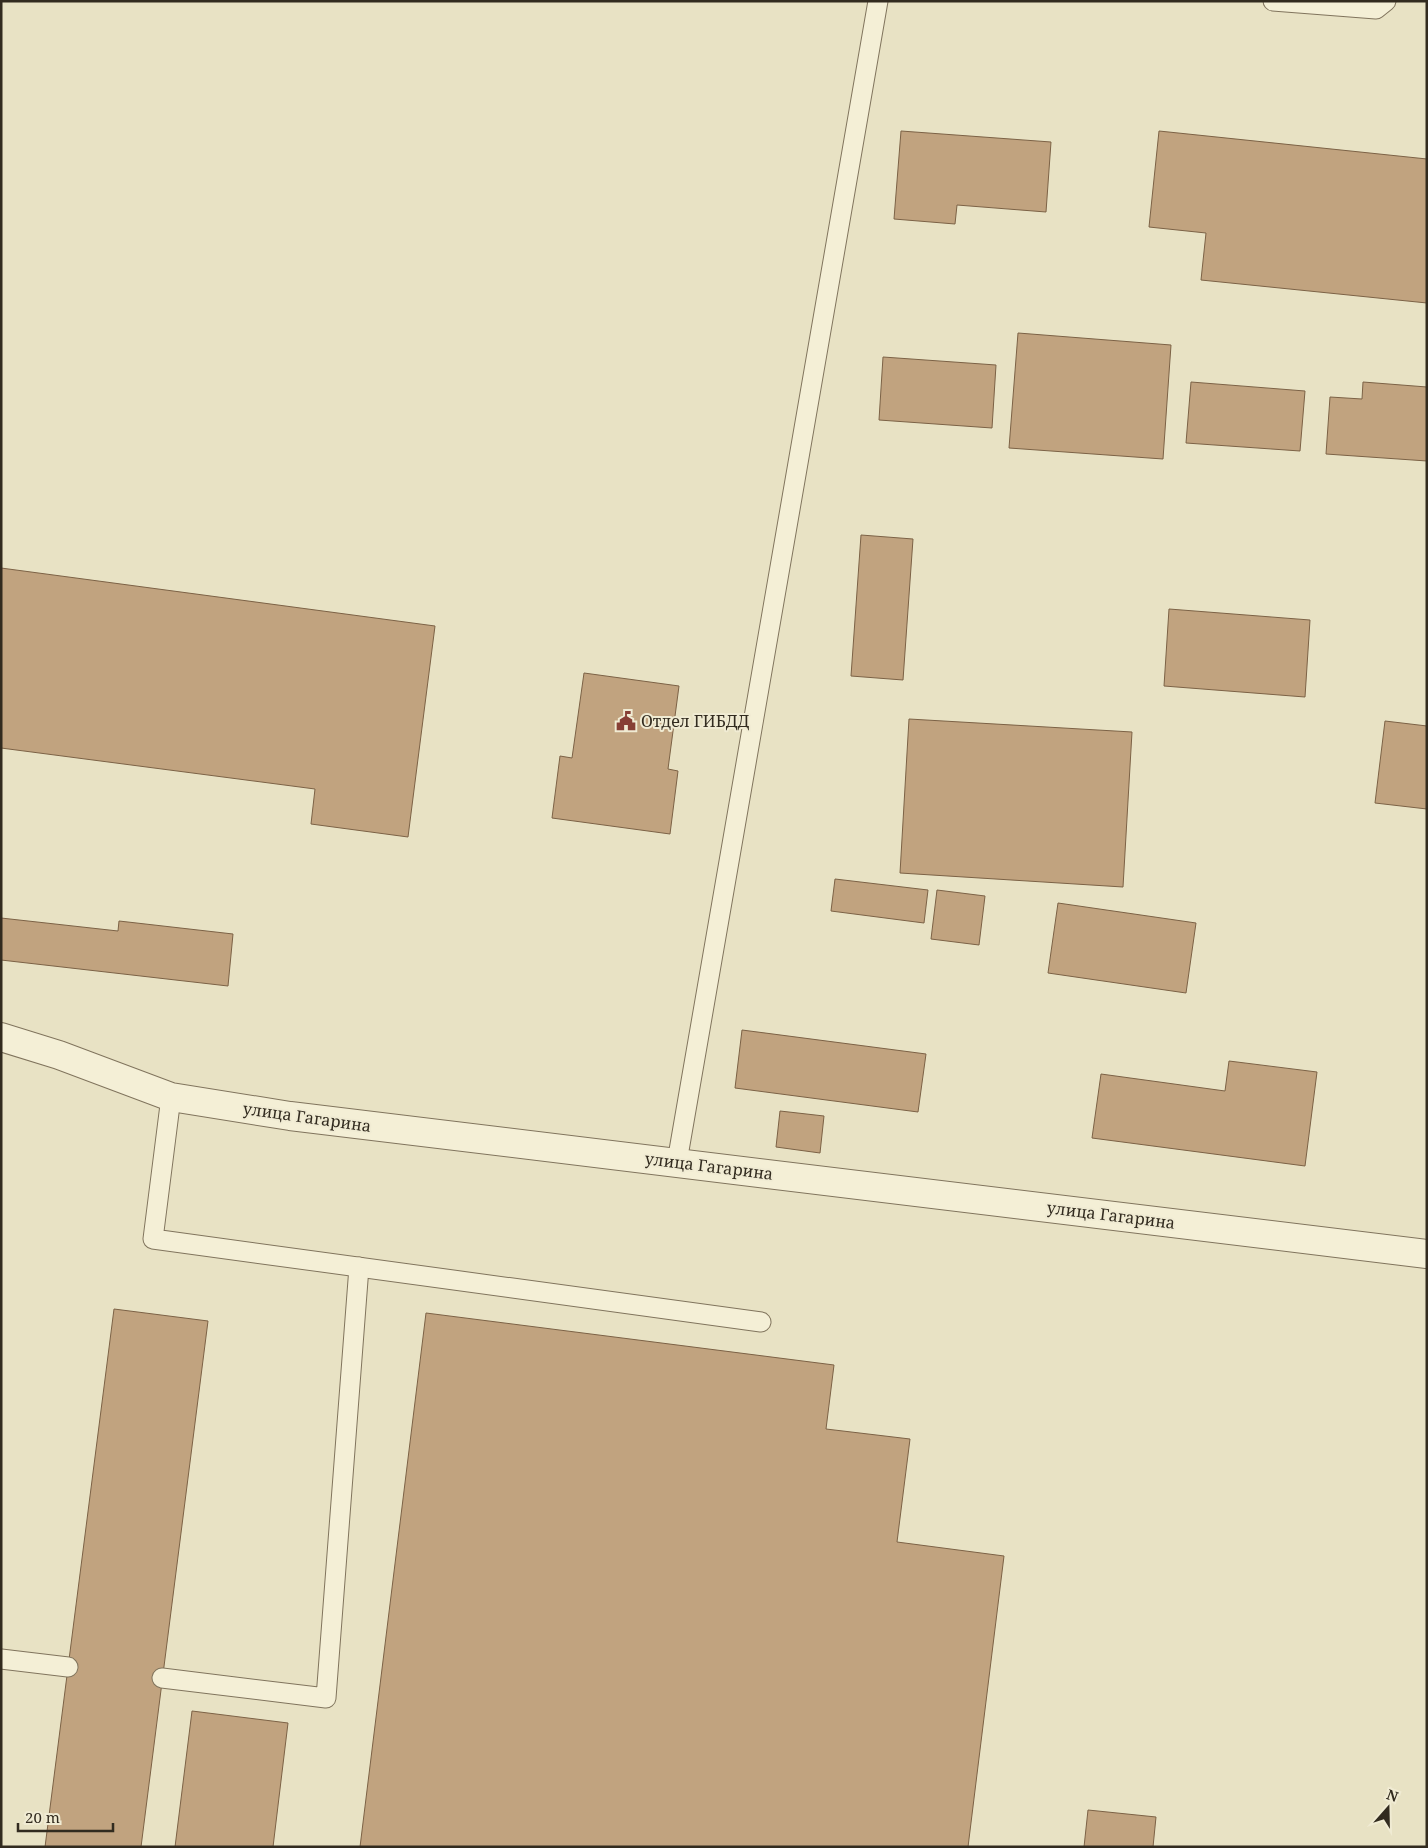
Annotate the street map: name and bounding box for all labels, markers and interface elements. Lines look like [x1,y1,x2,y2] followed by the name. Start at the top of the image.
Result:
[615,710,637,732] public building icon: Отдел ГИБДД
[641,710,750,732] place label: Отдел ГИБДД
[241,1097,373,1137] street label: улица Гагарина
[644,1147,774,1185] street label: улица Гагарина
[1046,1196,1176,1234] street label: улица Гагарина
[1363,1783,1413,1833] north arrow
[1384,1784,1401,1806] text: N
[18,1800,112,1832] scale bar
[25,1807,60,1827] text: 20 m

